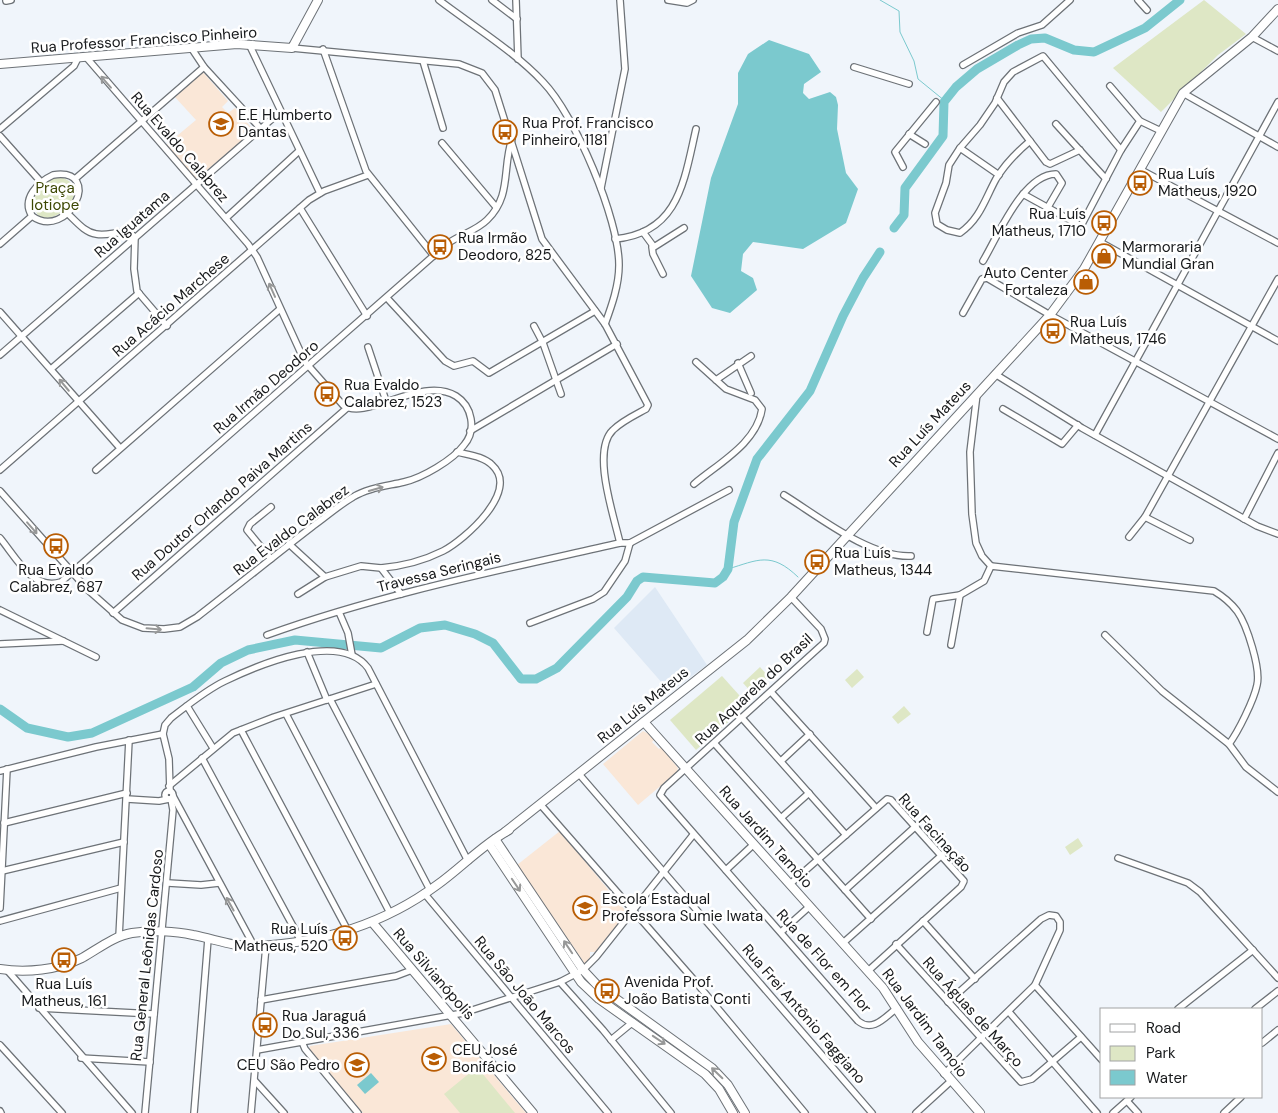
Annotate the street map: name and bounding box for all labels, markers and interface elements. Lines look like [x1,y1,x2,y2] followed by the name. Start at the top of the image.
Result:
[30,22,258,58] street label: Rua Professor Francisco Pinheiro
[101,76,112,89] one-way arrow
[127,88,234,206] street label: Rua Evaldo Calabrez
[238,105,332,142] place label: E.E Humberto Dantas
[208,111,234,137] school or university icon: E.E Humberto Dantas
[522,113,654,150] place label: Rua Prof. Francisco Pinheiro, 1181
[492,119,518,145] bus stop icon: Rua Prof. Francisco Pinheiro, 1181
[1158,164,1257,201] place label: Rua Luís Matheus, 1920
[1127,170,1153,196] bus stop icon: Rua Luís Matheus, 1920
[31,178,79,215] park label: Praça Iotiope
[90,186,174,262] street label: Rua Iguatama
[992,204,1086,241] place label: Rua Luís Matheus, 1710
[1091,210,1117,236] bus stop icon: Rua Luís Matheus, 1710
[458,228,552,265] place label: Rua Irmão Deodoro, 825
[427,234,453,260] bus stop icon: Rua Irmão Deodoro, 825
[1122,237,1214,274] place label: Marmoraria Mundial Gran
[1091,243,1117,269] shop icon: Marmoraria Mundial Gran
[108,249,234,361] street label: Rua Acácio Marchese
[983,263,1068,300] place label: Auto Center Fortaleza
[1073,269,1099,295] shop icon: Auto Center Fortaleza
[266,283,276,298] one-way arrow
[1070,312,1167,349] place label: Rua Luís Matheus, 1746
[1040,318,1066,344] bus stop icon: Rua Luís Matheus, 1746
[209,336,323,438] street label: Rua Irmão Deodoro
[344,375,442,412] place label: Rua Evaldo Calabrez, 1523
[885,376,975,472] street label: Rua Luís Mateus
[58,379,70,392] one-way arrow
[314,381,340,407] bus stop icon: Rua Evaldo Calabrez, 1523
[128,417,316,585] street label: Rua Doutor Orlando Paiva Martins
[229,480,353,580] street label: Rua Evaldo Calabrez
[368,484,384,493] one-way arrow
[26,521,38,534] one-way arrow
[43,533,69,559] bus stop icon: Rua Evaldo Calabrez, 687
[834,543,932,580] place label: Rua Luís Matheus, 1344
[375,547,503,597] street label: Travessa Seringais
[804,549,830,575] bus stop icon: Rua Luís Matheus, 1344
[9,560,103,597] place label: Rua Evaldo Calabrez, 687
[145,624,161,633] one-way arrow
[691,629,817,749] street label: Rua Aquarela do Brasil
[593,662,693,748] street label: Rua Luís Mateus
[715,782,817,893] street label: Rua Jardim Tamôio
[894,789,976,877] street label: Rua Facinação
[126,848,168,1062] street label: Rua General Leônidas Cardoso
[511,877,521,891] one-way arrow
[602,889,763,926] place label: Escola Estadual Professora Sumie Iwata
[572,895,598,921] school or university icon: Escola Estadual Professora Sumie Iwata
[225,897,234,912] one-way arrow
[772,905,876,1017] street label: Rua de Flor em Flor
[234,919,328,956] place label: Rua Luís Matheus, 520
[389,924,479,1024] street label: Rua Silvianópolis
[332,925,358,951] bus stop icon: Rua Luís Matheus, 520
[470,932,580,1058] street label: Rua São João Marcos
[563,940,573,954] one-way arrow
[738,940,870,1088] street label: Rua Frei Antônio Faggiano
[51,947,77,973] bus stop icon: Rua Luís Matheus, 161
[918,953,1028,1071] street label: Rua Águas de Março
[878,965,973,1081] street label: Rua Jardim Tamoio
[624,972,751,1009] place label: Avenida Prof. João Batista Conti
[21,974,107,1011] place label: Rua Luís Matheus, 161
[594,978,620,1004] bus stop icon: Avenida Prof. João Batista Conti
[282,1006,366,1043] place label: Rua Jaraguá Do Sul, 336
[1100,1008,1263,1098] legend
[252,1012,278,1038] bus stop icon: Rua Jaraguá Do Sul, 336
[1146,1018,1181,1038] text: Road
[652,1035,666,1045] one-way arrow
[452,1040,518,1077] place label: CEU José Bonifácio
[1146,1043,1176,1063] text: Park
[421,1046,447,1072] school or university icon: CEU José Bonifácio
[344,1052,370,1078] school or university icon: CEU São Pedro
[237,1055,340,1075] place label: CEU São Pedro
[711,1067,724,1079] one-way arrow
[1146,1068,1188,1088] text: Water

